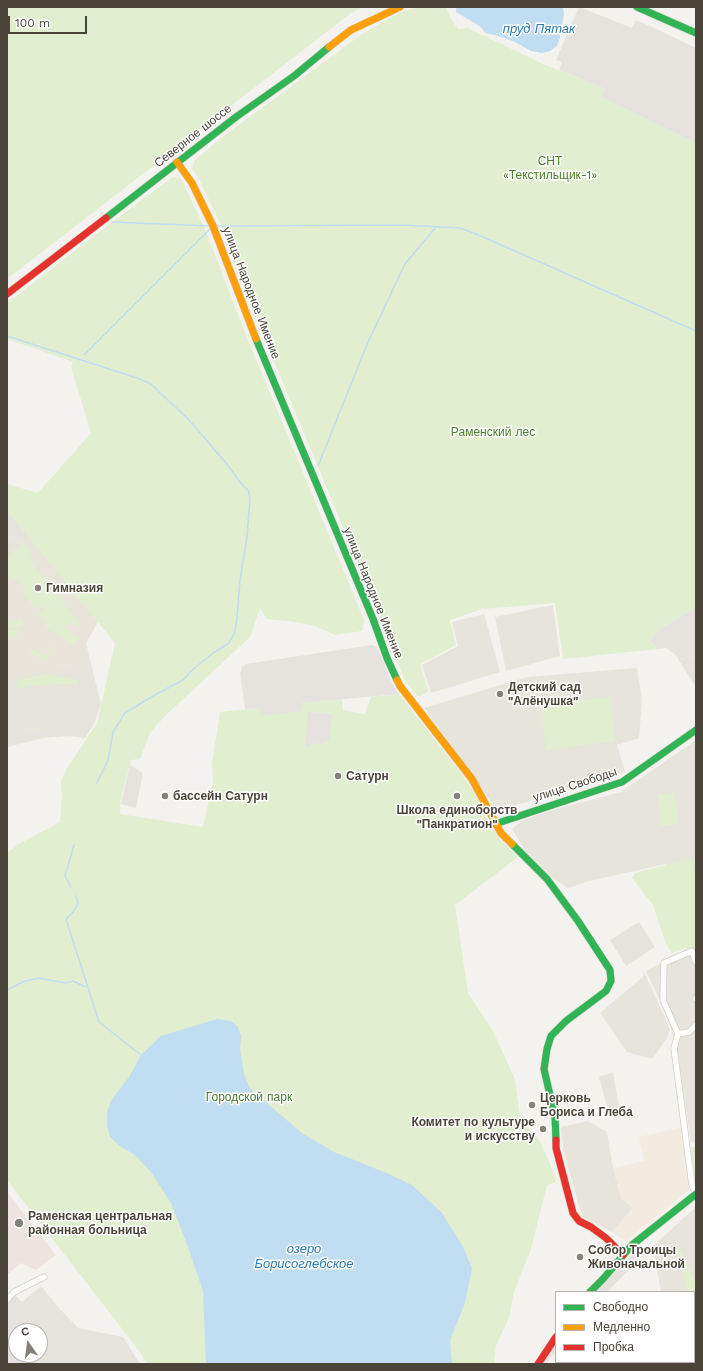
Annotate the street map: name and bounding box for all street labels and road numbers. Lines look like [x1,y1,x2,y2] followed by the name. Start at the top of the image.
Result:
[152,101,234,171] street label: Северное шоссе
[219,225,283,361] street label: улица Народное Имение
[340,525,406,661] street label: улица Народное Имение
[531,765,619,805] street label: улица Свободы

